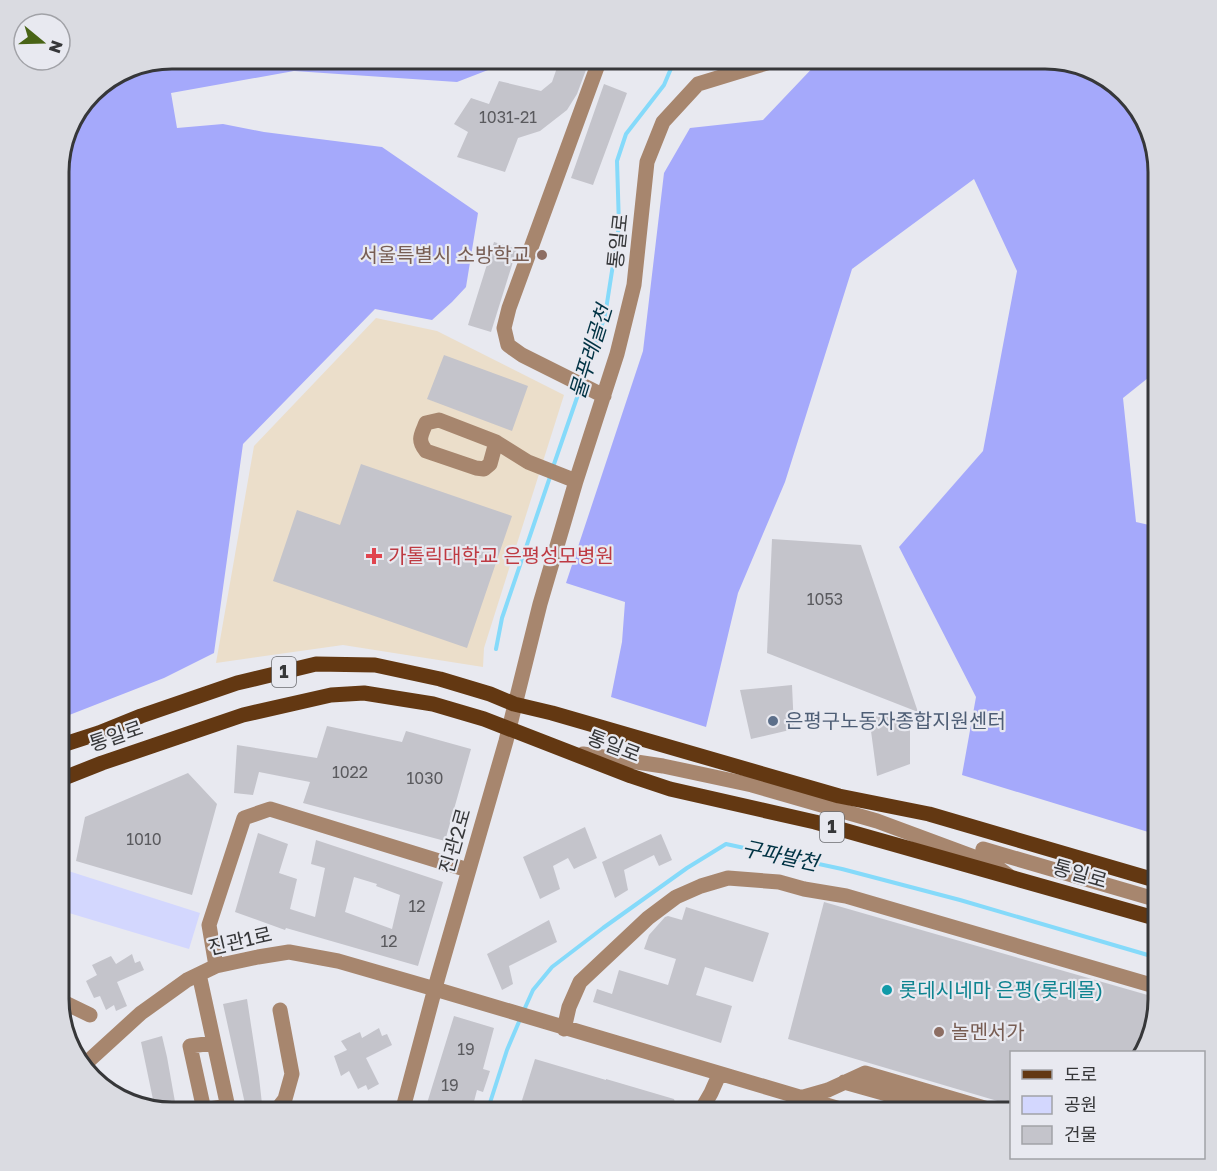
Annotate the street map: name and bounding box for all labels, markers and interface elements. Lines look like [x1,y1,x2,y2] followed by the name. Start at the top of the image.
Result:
[12,12,72,72] north arrow
[45,38,68,56] text: N
[479,107,537,127] house number: 1031-21
[602,212,632,270] street label: 통일로
[359,242,530,266] place label: 서울특별시 소방학교
[535,248,549,262] marker: 서울특별시 소방학교
[563,299,617,402] water label: 물푸레골천
[388,543,614,567] place label: 가톨릭대학교 은평성모병원
[365,547,383,565] marker: 가톨릭대학교 은평성모병원
[807,589,843,609] house number: 1053
[272,657,296,687] road number: 1
[785,708,1006,732] place label: 은평구노동자종합지원센터
[766,714,780,728] marker: 은평구노동자종합지원센터
[86,715,146,755] street label: 통일로
[584,724,644,766] street label: 통일로
[332,762,368,782] house number: 1022
[407,768,443,788] house number: 1030
[433,805,475,876] street label: 진관2로
[820,812,844,842] road number: 1
[126,829,162,849] house number: 1010
[740,834,823,876] water label: 구파발천
[1050,854,1110,892] street label: 통일로
[408,896,426,916] house number: 12
[205,921,274,959] street label: 진관1로
[380,931,398,951] house number: 12
[899,977,1103,1001] place label: 롯데시네마 은평(롯데몰)
[880,983,894,997] marker: 롯데시네마 은평(롯데몰)
[951,1019,1025,1043] place label: 놀멘서가
[932,1025,946,1039] marker: 놀멘서가
[457,1039,475,1059] house number: 19
[1010,1051,1205,1159] legend
[1064,1063,1097,1085] text: 도로
[441,1075,459,1095] house number: 19
[1064,1093,1097,1115] text: 공원
[1064,1123,1097,1145] text: 건물

